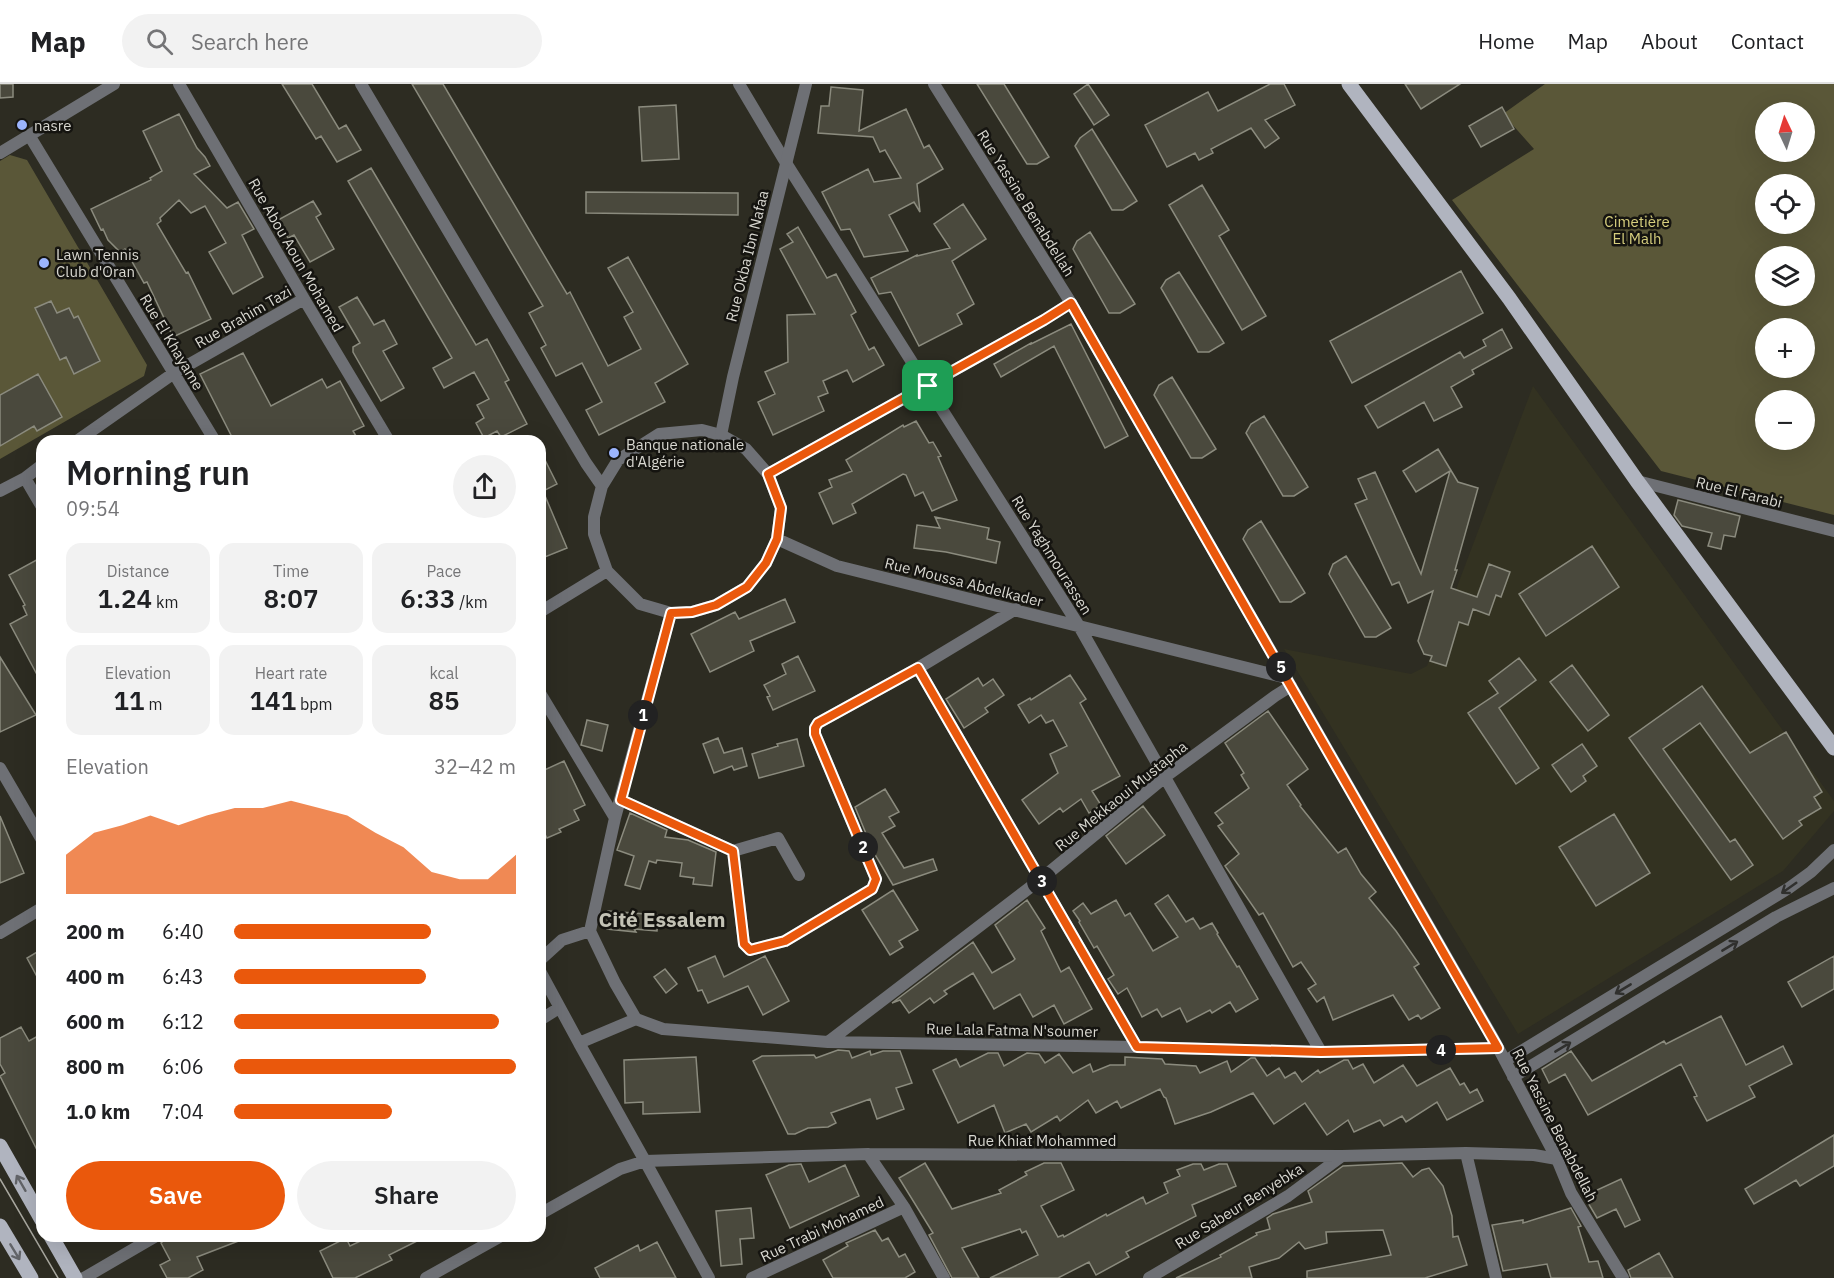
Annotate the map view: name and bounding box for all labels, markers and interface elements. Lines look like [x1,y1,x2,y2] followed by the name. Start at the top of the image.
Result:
[122,14,542,68] search box
[30,23,86,60] text: Map
[143,25,176,58] icon: search
[191,27,309,56] text: Search here
[1478,27,1535,55] text: Home
[1568,27,1608,55] text: Map
[1641,27,1698,55] text: About
[1731,27,1804,55] text: Contact
[1755,102,1815,162] north arrow
[1755,102,1815,450] map controls
[34,116,72,135] place label: nasre
[15,118,29,132] marker: nasre
[973,126,1079,280] street label: Rue Yassine Benabdellah
[1755,174,1815,234] button: locate
[244,175,348,335] street label: Rue Abou Aoun Mohamed
[721,188,773,324] street label: Rue Okba Ibn Nafaa
[1604,212,1670,248] park label: Cimetière El Malh
[56,245,139,281] place label: Lawn Tennis Club d'Oran
[1755,246,1815,306] button: layers
[37,256,51,270] marker: Lawn Tennis Club d'Oran
[191,282,295,352] street label: Rue Brahim Tazi
[136,290,208,394] street label: Rue El Khayame
[1755,318,1815,378] button: +
[902,360,953,411] pin
[911,369,944,402] icon: arrive
[1755,390,1815,450] button: −
[626,435,744,471] place label: Banque nationale d'Algérie
[607,446,621,460] marker: Banque nationale d'Algérie
[66,451,250,494] text: Morning run
[453,455,516,518] button: share
[1694,472,1784,512] street label: Rue El Farabi
[1008,492,1096,618] street label: Rue Yaghmourassen
[66,495,120,522] text: 09:54
[883,553,1046,611] street label: Rue Moussa Abdelkader
[107,561,169,581] text: Distance
[273,561,309,581] text: Time
[427,561,461,581] text: Pace
[98,581,152,615] text: 1.24
[263,581,319,615] text: 8:07
[400,581,455,615] text: 6:33
[152,592,178,612] text: km
[455,592,488,612] text: /km
[1266,652,1296,682] pin: 5
[1276,657,1286,677] text: 5
[105,663,171,683] text: Elevation
[255,663,327,683] text: Heart rate
[429,663,459,683] text: kcal
[114,683,145,717] text: 11
[249,683,296,717] text: 141
[428,683,460,717] text: 85
[145,694,162,714] text: m
[296,694,333,714] text: bpm
[628,700,658,730] pin: 1
[638,705,648,725] text: 1
[1051,737,1191,855] street label: Rue Mekkaoui Mustapha
[66,753,149,780] text: Elevation
[434,753,516,780] text: 32–42 m
[848,832,878,862] pin: 2
[858,837,868,857] text: 2
[1027,866,1057,896] pin: 3
[1037,871,1047,891] text: 3
[1782,882,1798,894] one-way arrow
[598,905,726,933] district label: Cité Essalem
[66,918,125,945] text: 200 m
[162,918,204,945] text: 6:40
[1721,939,1738,951] one-way arrow
[66,963,125,990] text: 400 m
[162,963,204,990] text: 6:43
[1615,984,1632,996] one-way arrow
[66,1008,125,1035] text: 600 m
[162,1008,204,1035] text: 6:12
[926,1019,1099,1041] street label: Rue Lala Fatma N'soumer
[1426,1035,1456,1065] pin: 4
[1436,1040,1446,1060] text: 4
[1554,1040,1571,1052] one-way arrow
[1508,1045,1602,1205] street label: Rue Yassine Benabdellah
[66,1053,125,1080] text: 800 m
[162,1053,204,1080] text: 6:06
[66,1098,130,1125] text: 1.0 km
[162,1098,204,1125] text: 7:04
[968,1131,1116,1150] street label: Rue Khiat Mohammed
[1171,1159,1307,1253] street label: Rue Sabeur Benyebka
[66,1161,285,1230] button: Save
[297,1161,516,1230] button: Share
[15,1175,27,1192] one-way arrow
[757,1192,887,1266] street label: Rue Trabi Mohamed
[10,1243,22,1260] one-way arrow

